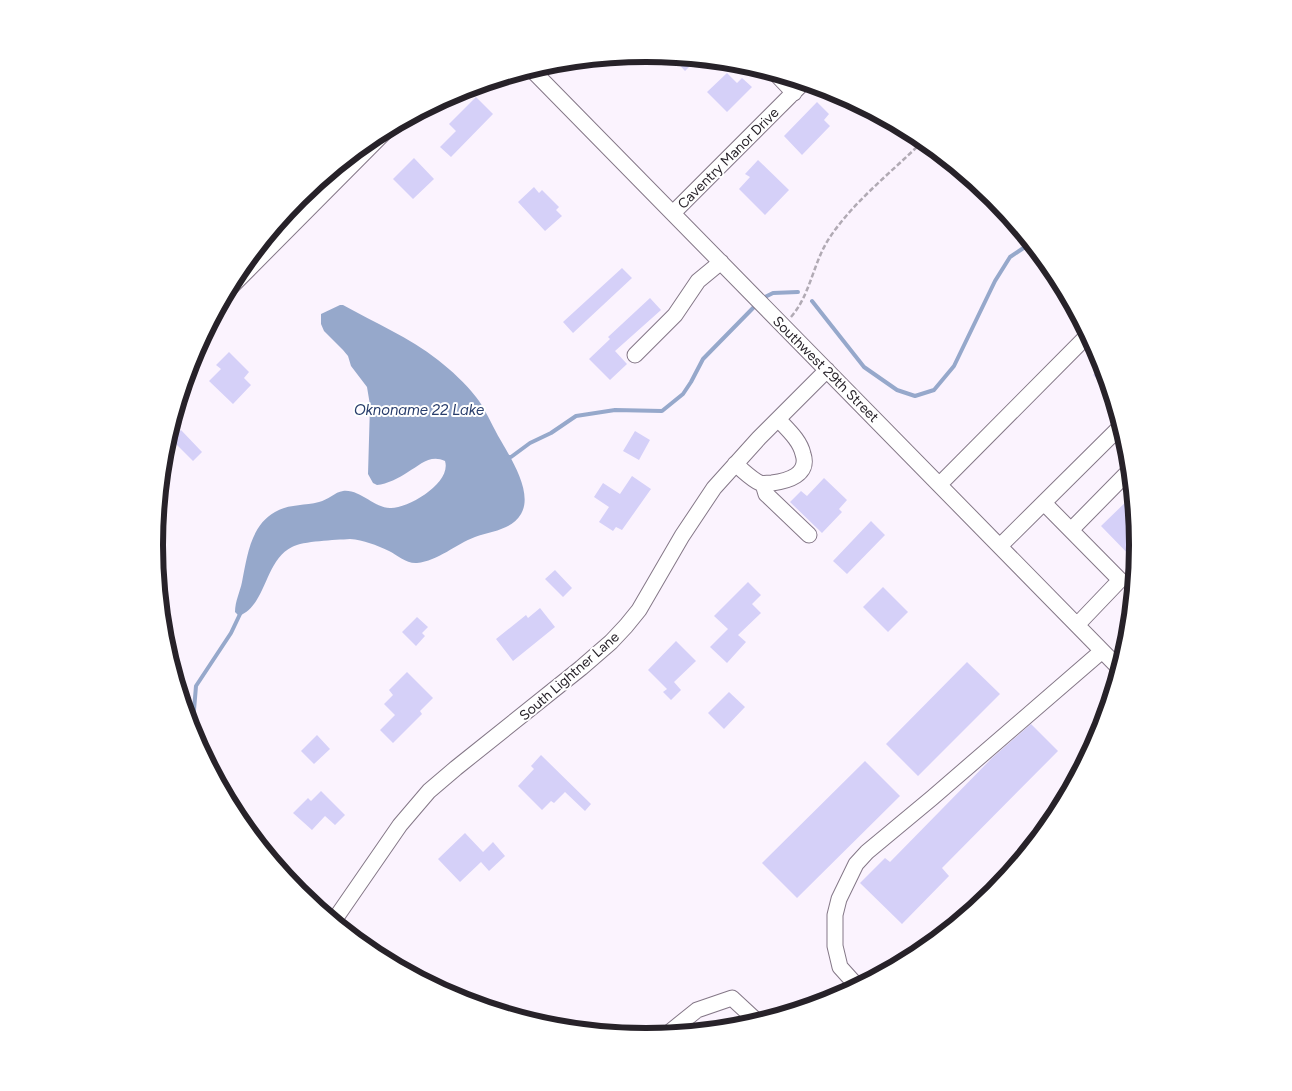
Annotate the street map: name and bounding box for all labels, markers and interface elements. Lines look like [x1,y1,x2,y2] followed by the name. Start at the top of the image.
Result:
[674,104,783,212] street label: Caventry Manor Drive
[769,313,882,426] street label: Southwest 29th Street
[354,401,484,419] water label: Oknoname 22 Lake
[516,628,623,724] street label: South Lightner Lane

